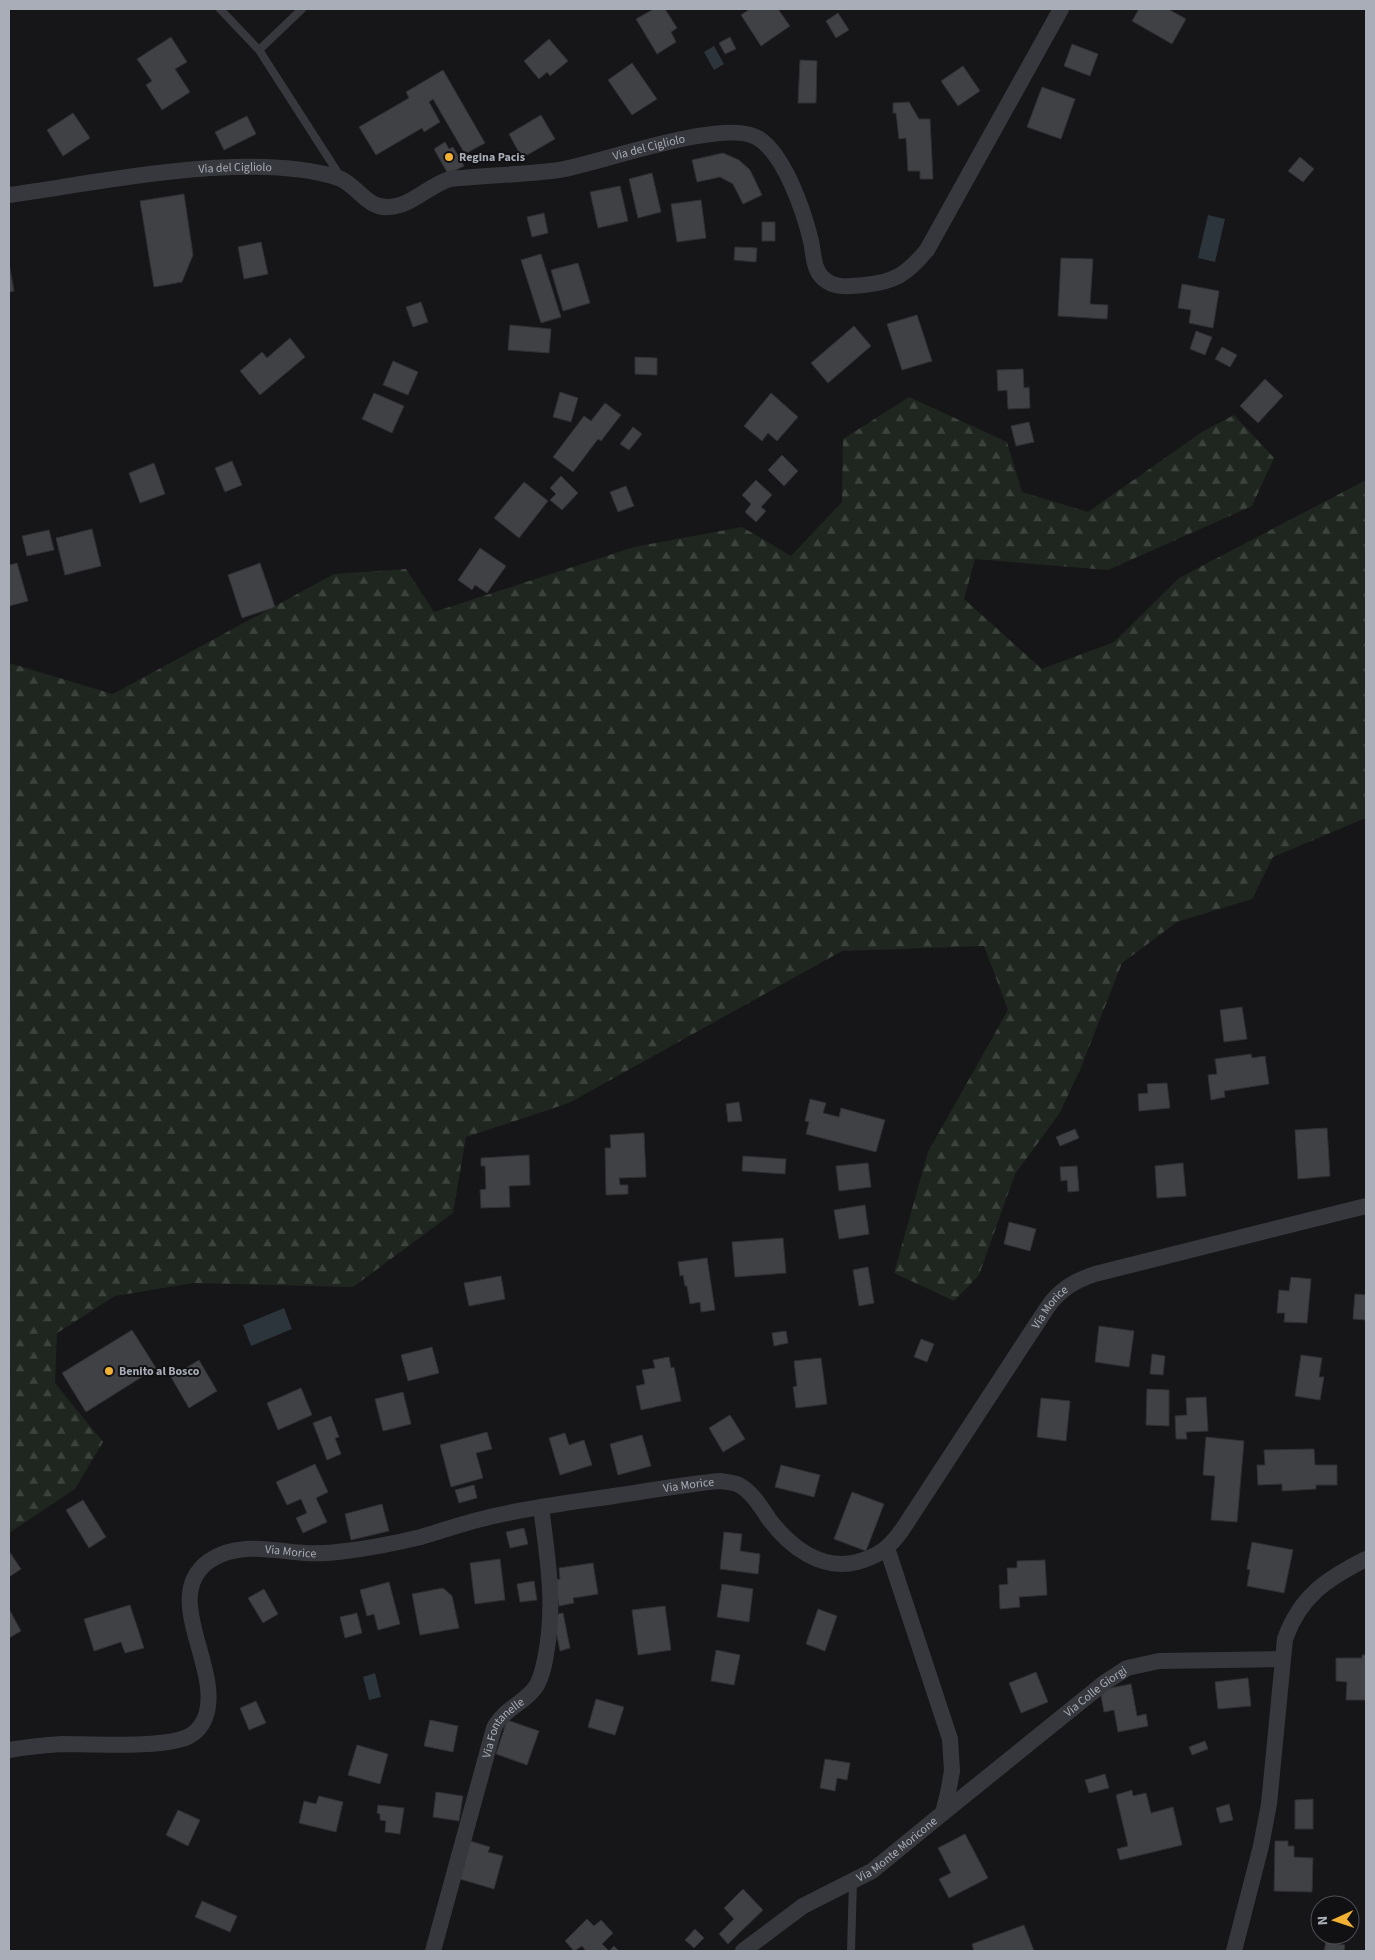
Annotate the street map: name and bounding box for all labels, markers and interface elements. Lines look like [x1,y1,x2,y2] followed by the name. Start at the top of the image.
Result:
[611,130,687,165] street label: Via del Cigliolo
[459,149,525,166] place label: Regina Pacis
[443,151,455,163] marker: Regina Pacis
[198,158,272,178] street label: Via del Cigliolo
[1027,1281,1071,1332] street label: Via Morice
[119,1363,200,1380] place label: Benito al Bosco
[103,1365,115,1377] marker: Benito al Bosco
[662,1473,715,1497] street label: Via Morice
[264,1541,316,1562] street label: Via Morice
[1060,1662,1130,1721] street label: Via Colle Giorgi
[478,1693,528,1760] street label: Via Fontanelle
[853,1813,941,1886] street label: Via Monte Moricone
[1310,1895,1360,1945] north arrow
[1313,1915,1333,1926] text: N

